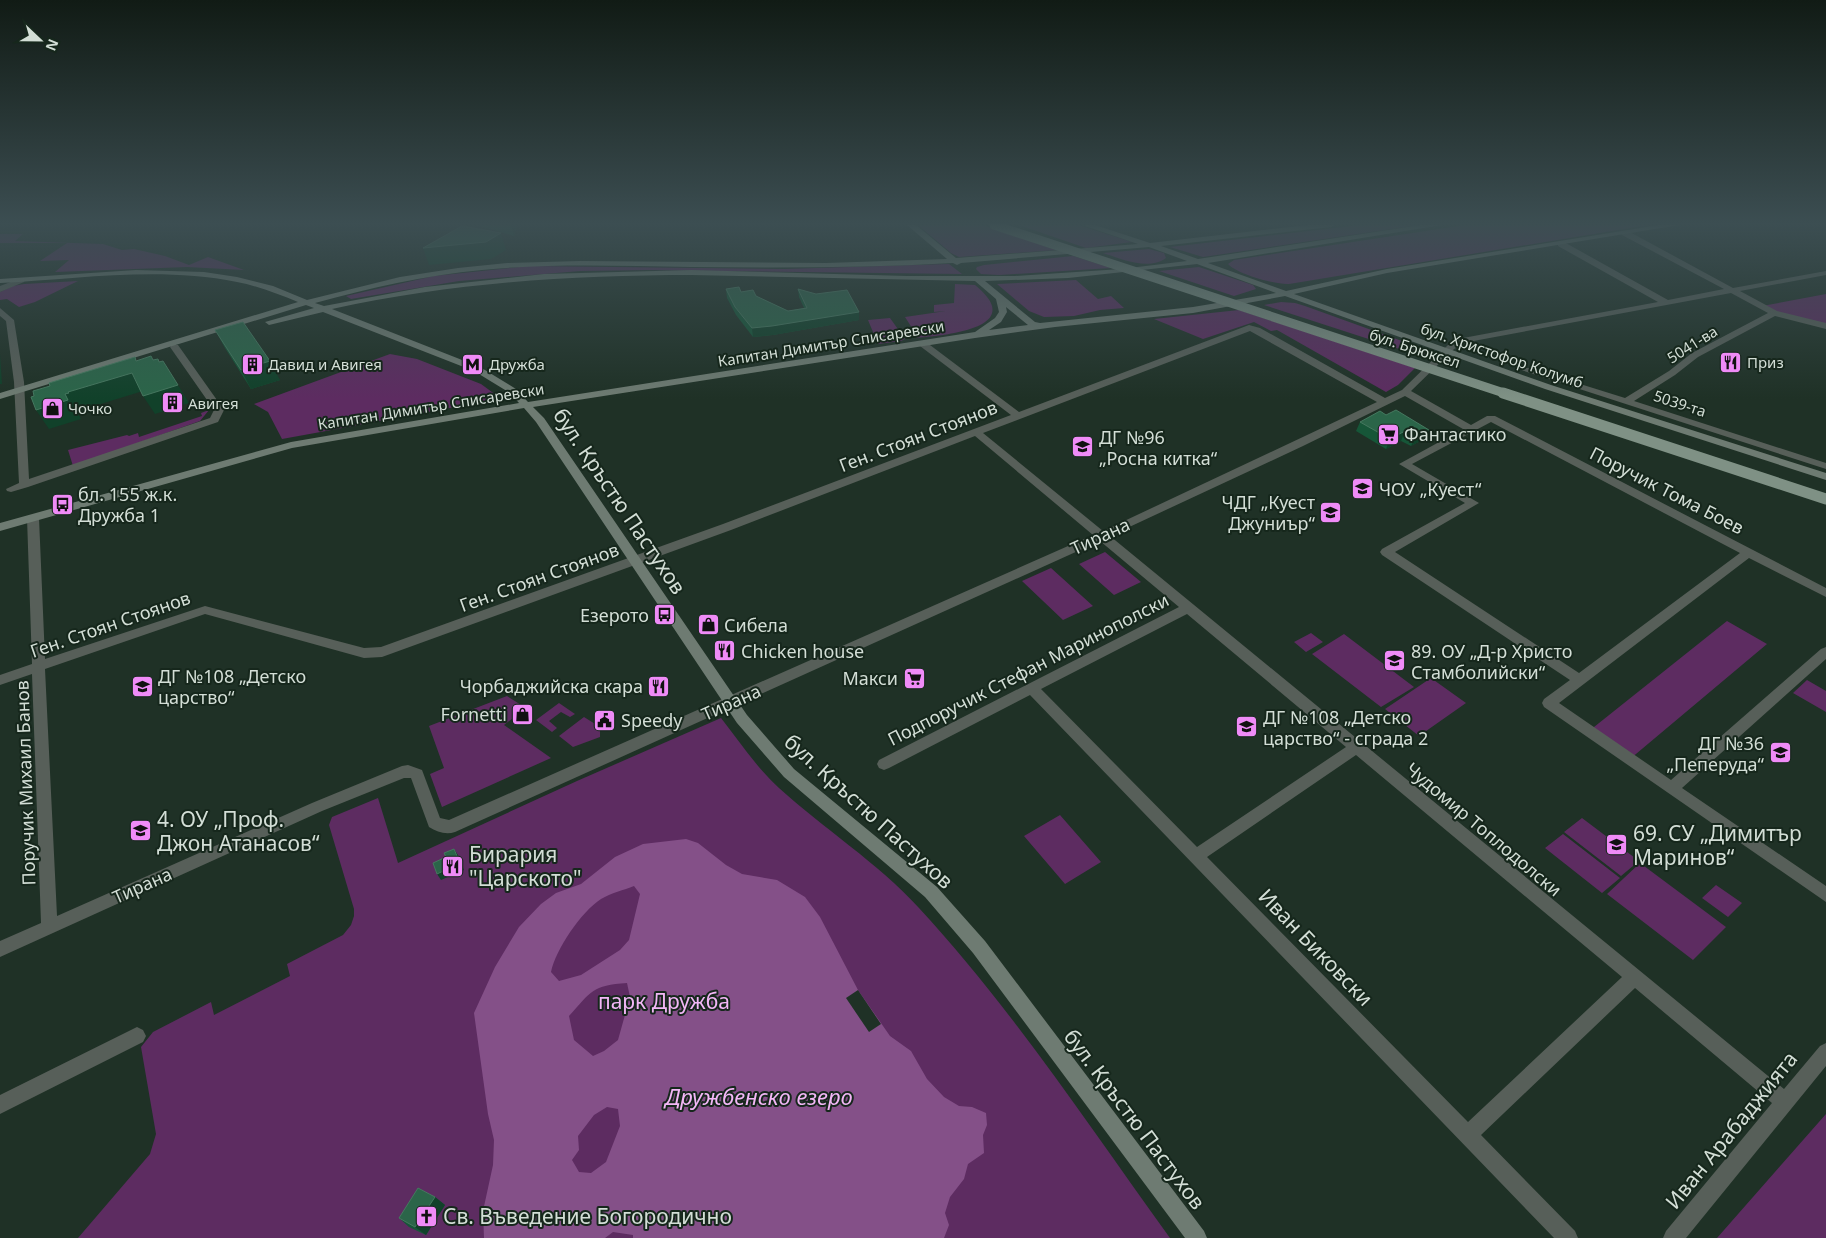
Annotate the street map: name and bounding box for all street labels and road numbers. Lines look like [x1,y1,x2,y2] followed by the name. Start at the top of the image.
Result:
[716,315,946,371] street label: Капитан Димитър Списаревски
[1418,318,1586,392] street label: бул. Христофор Колумб
[1663,321,1721,367] street label: 5041-ва
[1367,324,1463,372] street label: бул. Брюксел
[316,378,546,434] street label: Капитан Димитър Списаревски
[1651,385,1709,421] street label: 5039-та
[835,395,1001,477] street label: Ген. Стоян Стоянов
[547,403,693,599] street label: бул. Кръстю Пастухов
[1586,441,1748,539] street label: Поручик Тома Боев
[1067,512,1133,560] street label: Тирана
[456,537,622,617] street label: Ген. Стоян Стоянов
[27,585,193,663] street label: Ген. Стоян Стоянов
[883,587,1173,751] street label: Подпоручик Стефан Маринополски
[697,678,765,726] street label: Тирана
[9,680,41,886] street label: Поручик Михаил Банов
[778,727,960,895] street label: бул. Кръстю Пастухов
[1401,757,1567,901] street label: Чудомир Топлодолски
[108,861,176,909] street label: Тирана
[1253,882,1379,1012] street label: Иван Биковски
[1058,1023,1212,1215] street label: бул. Кръстю Пастухов
[1659,1045,1803,1215] street label: Иван Арабаджията

